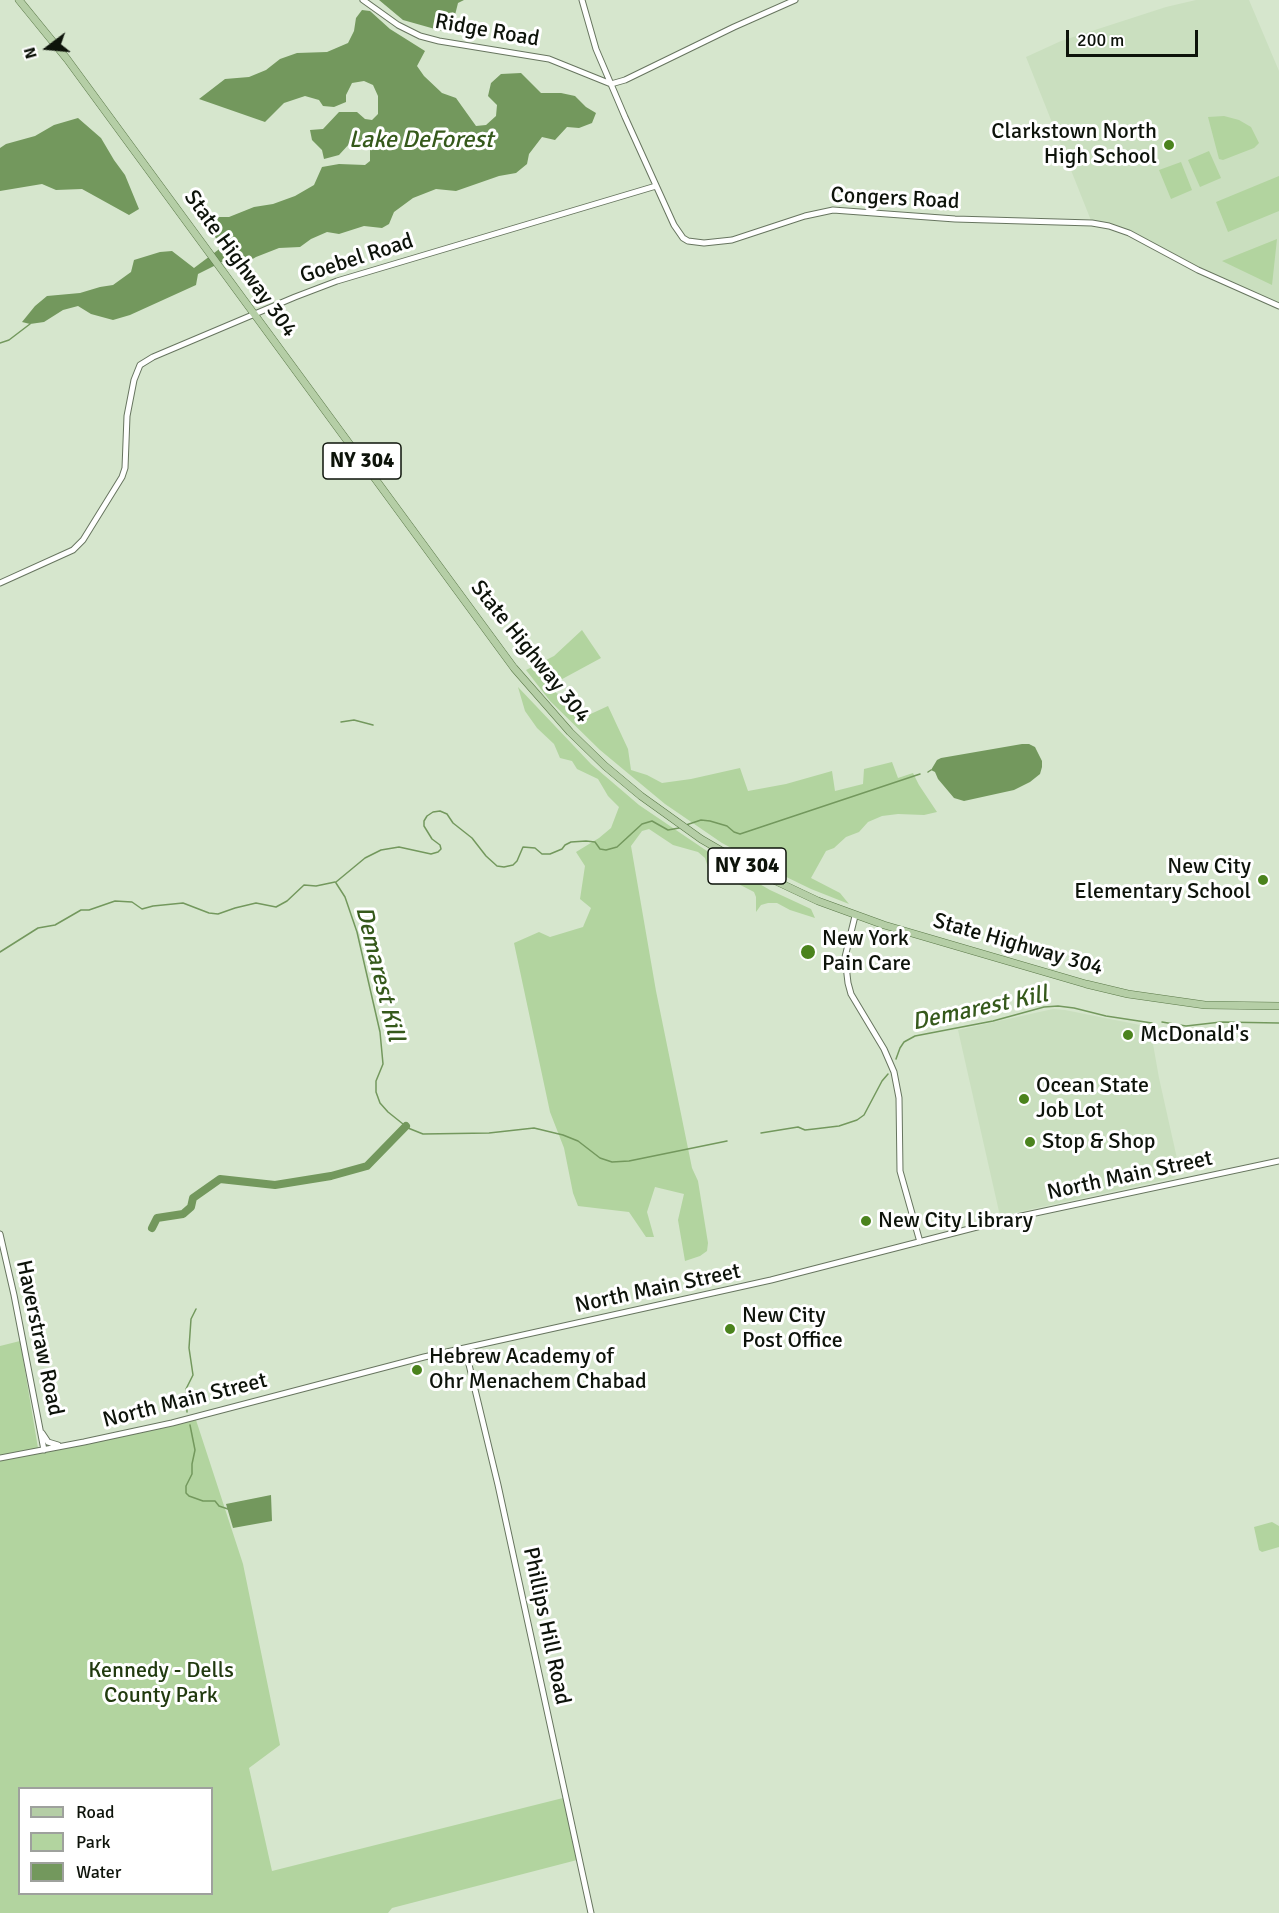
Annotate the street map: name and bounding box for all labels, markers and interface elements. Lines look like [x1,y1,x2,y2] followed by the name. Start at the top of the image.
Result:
[433,9,541,53] street label: Ridge Road
[18,18,78,78] north arrow
[1069,18,1201,56] scale bar
[1077,29,1124,51] text: 200 m
[20,45,42,61] text: N
[991,119,1157,170] place label: Clarkstown North High School
[349,127,493,155] water label: Lake DeForest
[1162,138,1176,152] marker: Clarkstown North High School
[830,182,960,216] street label: Congers Road
[178,185,302,343] street label: State Highway 304
[297,228,417,290] street label: Goebel Road
[323,443,401,479] road number: NY 304
[464,575,596,729] street label: State Highway 304
[708,848,786,884] road number: NY 304
[1074,854,1251,906] place label: New City Elementary School
[1256,873,1270,887] marker: New City Elementary School
[348,904,410,1044] water label: Demarest Kill
[930,908,1106,982] street label: State Highway 304
[822,926,911,978] place label: New York Pain Care
[799,943,817,961] marker: New York Pain Care
[909,981,1051,1037] water label: Demarest Kill
[1140,1022,1249,1048] place label: McDonald's
[1121,1028,1135,1042] marker: McDonald's
[1036,1073,1149,1124] place label: Ocean State Job Lot
[1017,1092,1031,1106] marker: Ocean State Job Lot
[1042,1129,1155,1155] place label: Stop & Shop
[1023,1135,1037,1149] marker: Stop & Shop
[1045,1146,1215,1206] street label: North Main Street
[878,1208,1033,1234] place label: New City Library
[859,1214,873,1228] marker: New City Library
[10,1258,68,1418] street label: Haverstraw Road
[573,1259,743,1319] street label: North Main Street
[742,1303,843,1354] place label: New City Post Office
[723,1322,737,1336] marker: New City Post Office
[429,1344,647,1396] place label: Hebrew Academy of Ohr Menachem Chabad
[410,1363,424,1377] marker: Hebrew Academy of Ohr Menachem Chabad
[100,1368,270,1434] street label: North Main Street
[516,1545,576,1707] street label: Phillips Hill Road
[88,1658,234,1710] park label: Kennedy - Dells County Park
[18,1787,213,1895] legend
[76,1801,115,1823] text: Road
[76,1831,111,1853] text: Park
[76,1861,121,1883] text: Water

